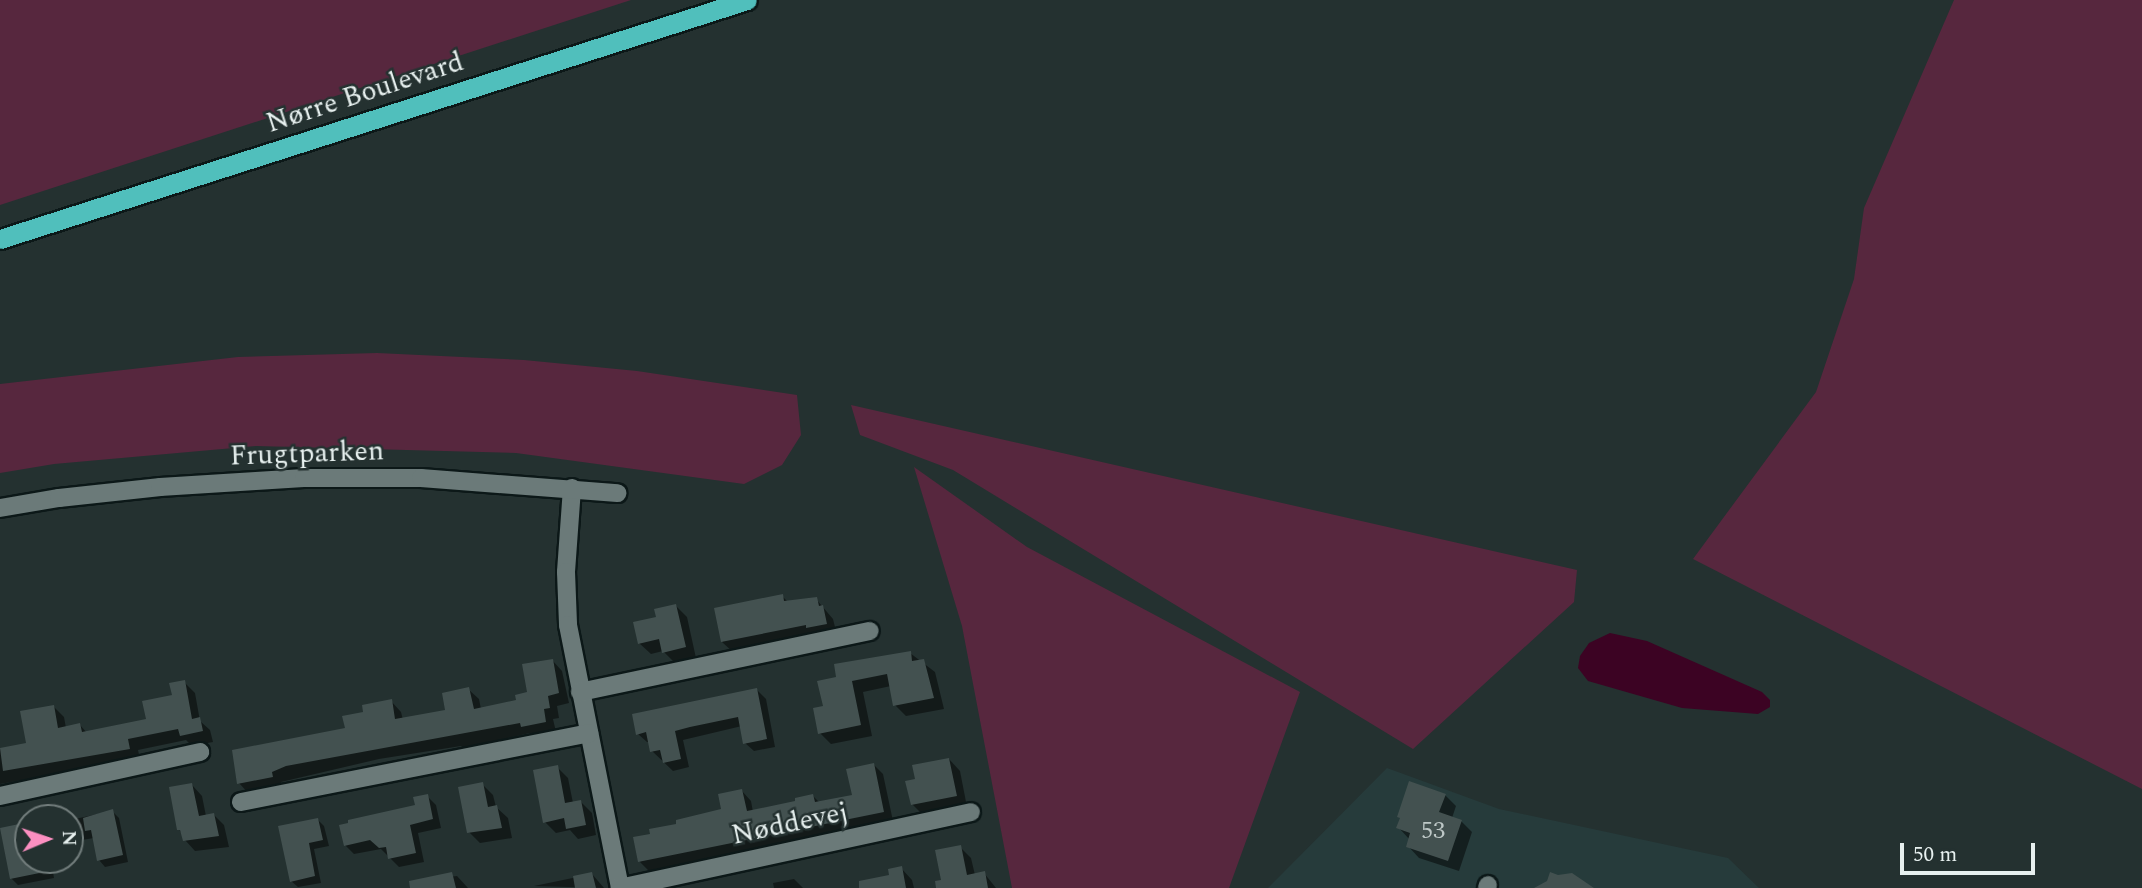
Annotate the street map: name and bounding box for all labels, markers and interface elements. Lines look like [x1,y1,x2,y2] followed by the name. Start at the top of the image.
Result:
[262,45,468,141] street label: Nørre Boulevard
[229,435,385,473] street label: Frugtparken
[729,795,851,853] street label: Nøddevej
[14,804,84,874] north arrow
[1421,818,1445,846] house number: 53
[1904,828,2039,872] scale bar
[54,830,83,847] text: N
[1913,839,1957,871] text: 50 m

